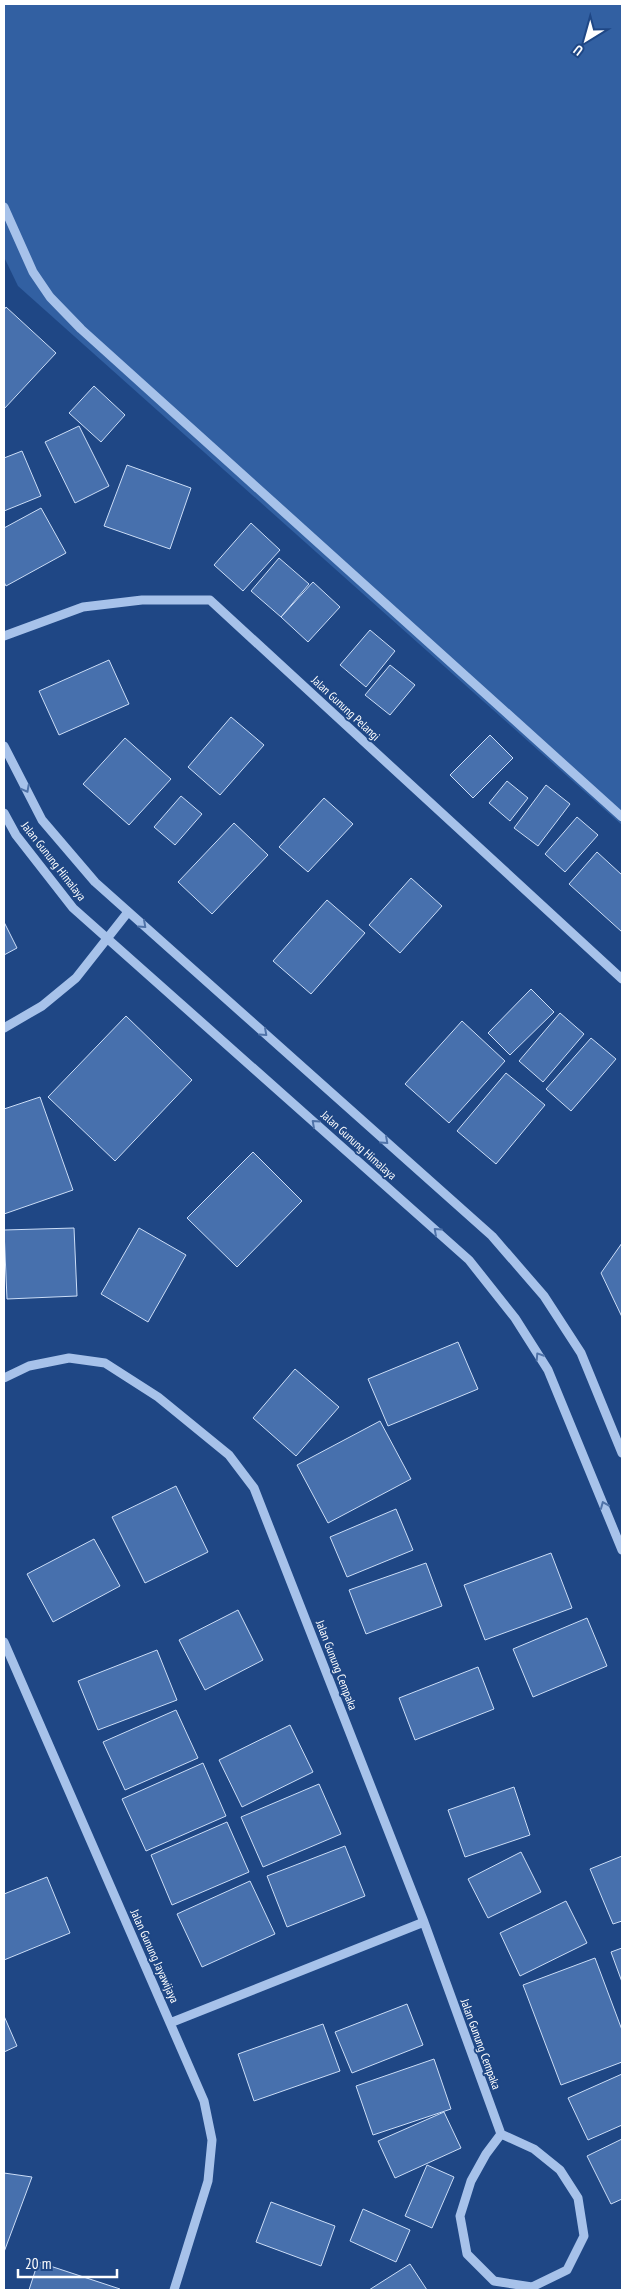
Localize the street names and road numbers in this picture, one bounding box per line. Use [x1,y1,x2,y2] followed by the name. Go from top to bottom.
[308,672,383,744] street label: Jalan Gunung Pelangi
[18,818,90,904] street label: Jalan Gunung Himalaya
[317,1107,400,1183] street label: Jalan Gunung Himalaya
[313,1617,361,1712] street label: Jalan Gunung Cempaka
[127,1906,182,2005] street label: Jalan Gunung Jayawijaya
[457,1996,504,2091] street label: Jalan Gunung Cempaka

